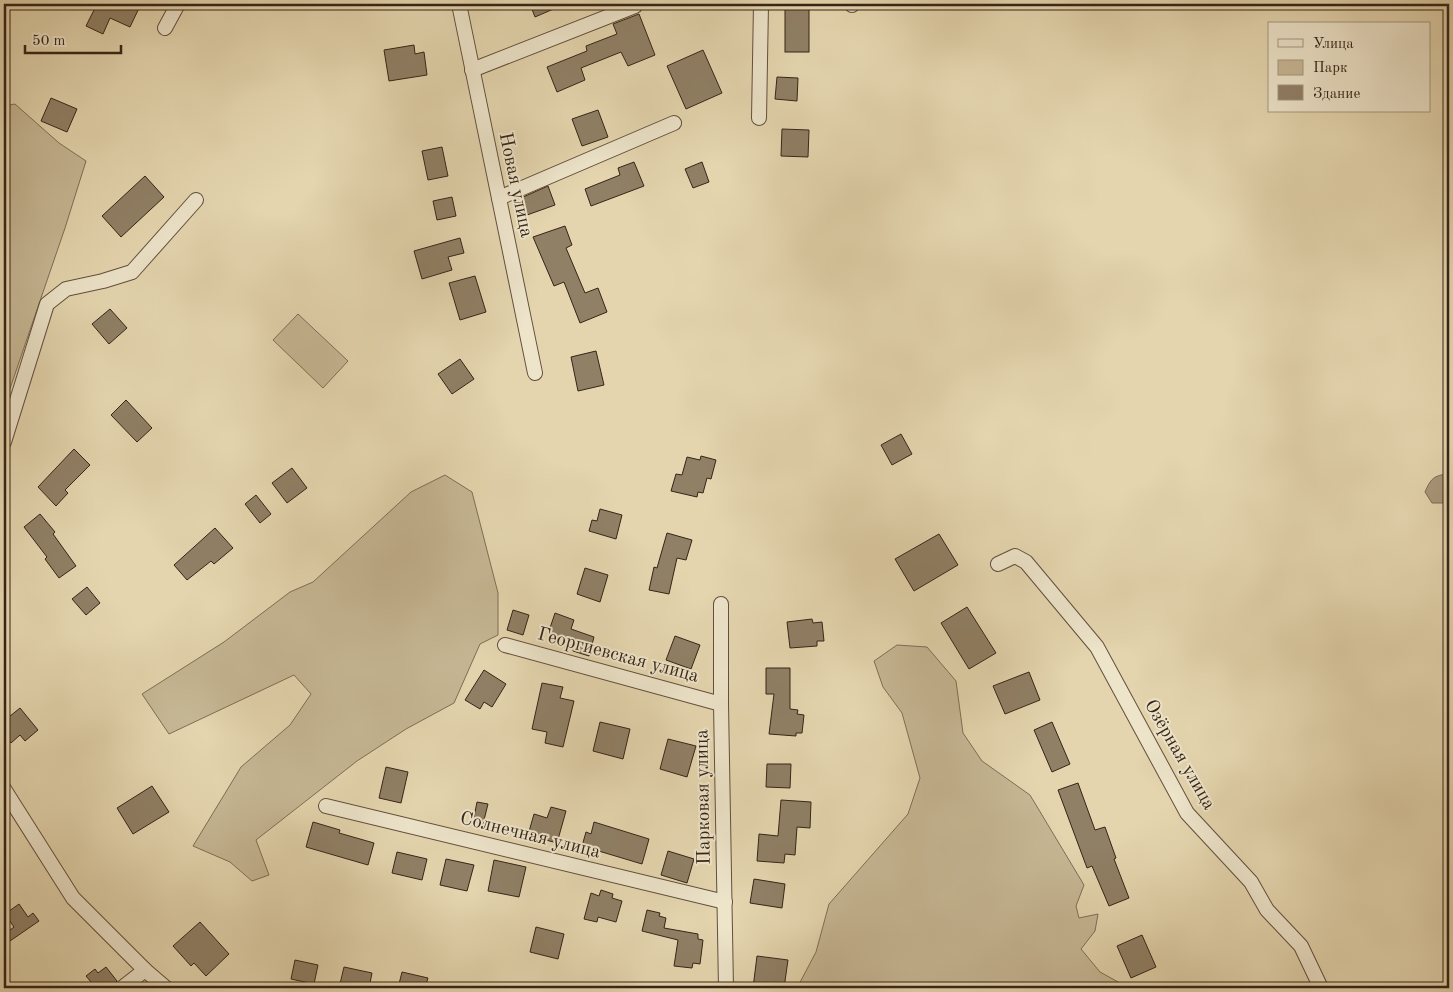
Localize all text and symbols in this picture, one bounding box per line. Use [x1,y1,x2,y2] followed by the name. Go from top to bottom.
[25,22,121,54] scale bar
[1268,22,1430,112] legend
[32,34,66,49] text: 50 m
[1313,37,1354,52] text: Улица
[1313,61,1348,76] text: Парк
[1313,87,1360,102] text: Здание
[495,131,536,240] street label: Новая улица
[535,625,701,687] street label: Георгиевская улица
[1140,697,1218,814] street label: Озёрная улица
[693,729,715,865] street label: Парковая улица
[458,809,603,863] street label: Солнечная улица

